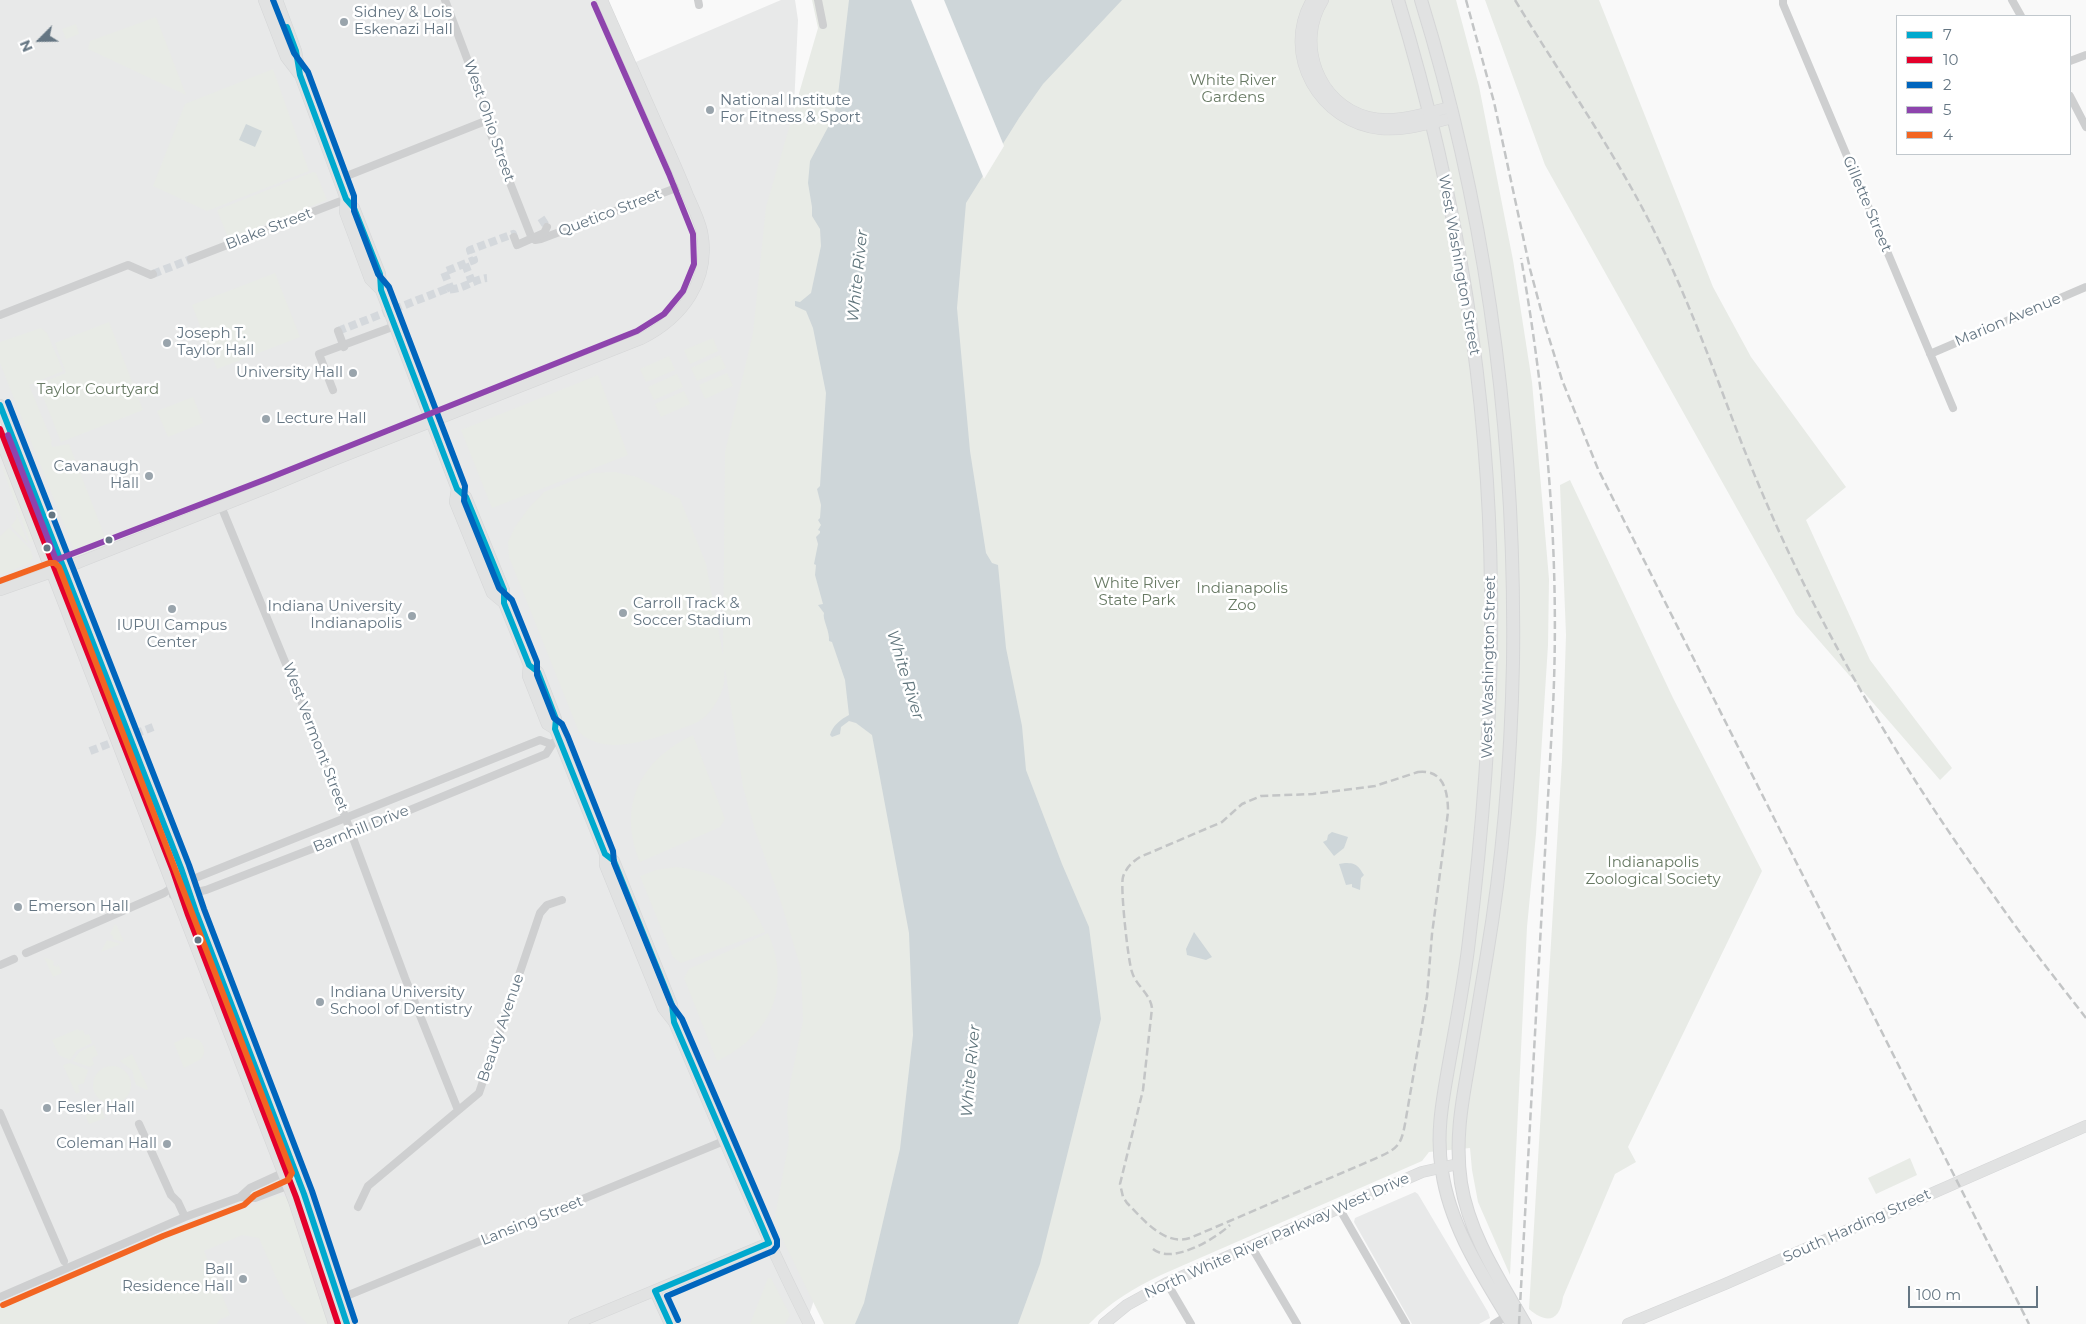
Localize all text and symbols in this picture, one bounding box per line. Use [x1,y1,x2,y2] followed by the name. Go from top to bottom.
[354,4,453,39] place label: Sidney & Lois Eskenazi Hall
[15,15,65,65] north arrow
[1896,15,2071,155] legend
[338,16,350,28] marker: Sidney & Lois Eskenazi Hall
[1943,25,1952,44] text: 7
[16,37,37,55] text: N
[1943,50,1958,69] text: 10
[460,58,518,184] street label: West Ohio Street
[1189,72,1277,107] park label: White River Gardens
[1943,75,1952,94] text: 2
[720,92,861,127] place label: National Institute For Fitness & Sport
[1943,100,1952,119] text: 5
[704,104,716,116] marker: National Institute For Fitness & Sport
[1943,125,1953,144] text: 4
[1839,153,1895,255] street label: Gillette Street
[1434,173,1484,357] street label: West Washington Street
[556,185,664,241] street label: Quetico Street
[223,204,315,254] street label: Blake Street
[844,229,872,323] water label: White River
[1952,290,2064,350] street label: Marion Avenue
[177,325,254,360] place label: Joseph T. Taylor Hall
[161,337,173,349] marker: Joseph T. Taylor Hall
[236,364,343,382] place label: University Hall
[347,367,359,379] marker: University Hall
[37,381,159,399] park label: Taylor Courtyard
[276,410,366,428] place label: Lecture Hall
[260,413,272,425] marker: Lecture Hall
[54,458,139,493] place label: Cavanaugh Hall
[143,470,155,482] marker: Cavanaugh Hall
[47,510,57,520] unlabelled marker
[104,535,114,545] unlabelled marker
[42,543,52,553] unlabelled marker
[1093,575,1181,610] park label: White River State Park
[1478,575,1500,759] street label: West Washington Street
[1196,580,1288,615] park label: Indianapolis Zoo
[633,595,751,630] place label: Carroll Track & Soccer Stadium
[267,598,402,633] place label: Indiana University Indianapolis
[166,603,178,615] marker: IUPUI Campus Center
[617,607,629,619] marker: Carroll Track & Soccer Stadium
[406,610,418,622] marker: Indiana University Indianapolis
[117,617,227,652] place label: IUPUI Campus Center
[882,628,928,722] water label: White River
[278,660,352,814] street label: West Vermont Street
[310,802,412,856] street label: Barnhill Drive
[1585,854,1721,889] park label: Indianapolis Zoological Society
[28,898,129,916] place label: Emerson Hall
[12,901,24,913] marker: Emerson Hall
[193,935,203,945] unlabelled marker
[474,972,528,1084] street label: Beauty Avenue
[330,984,472,1019] place label: Indiana University School of Dentistry
[314,996,326,1008] marker: Indiana University School of Dentistry
[957,1024,985,1118] water label: White River
[57,1099,135,1117] place label: Fesler Hall
[41,1102,53,1114] marker: Fesler Hall
[56,1135,157,1153] place label: Coleman Hall
[161,1138,173,1150] marker: Coleman Hall
[1142,1169,1412,1303] street label: North White River Parkway West Drive
[1780,1185,1934,1267] street label: South Harding Street
[478,1192,586,1250] street label: Lansing Street
[122,1261,233,1296] place label: Ball Residence Hall
[237,1273,249,1285] marker: Ball Residence Hall
[1911,1276,2041,1308] scale bar
[1916,1285,1961,1304] text: 100 m

